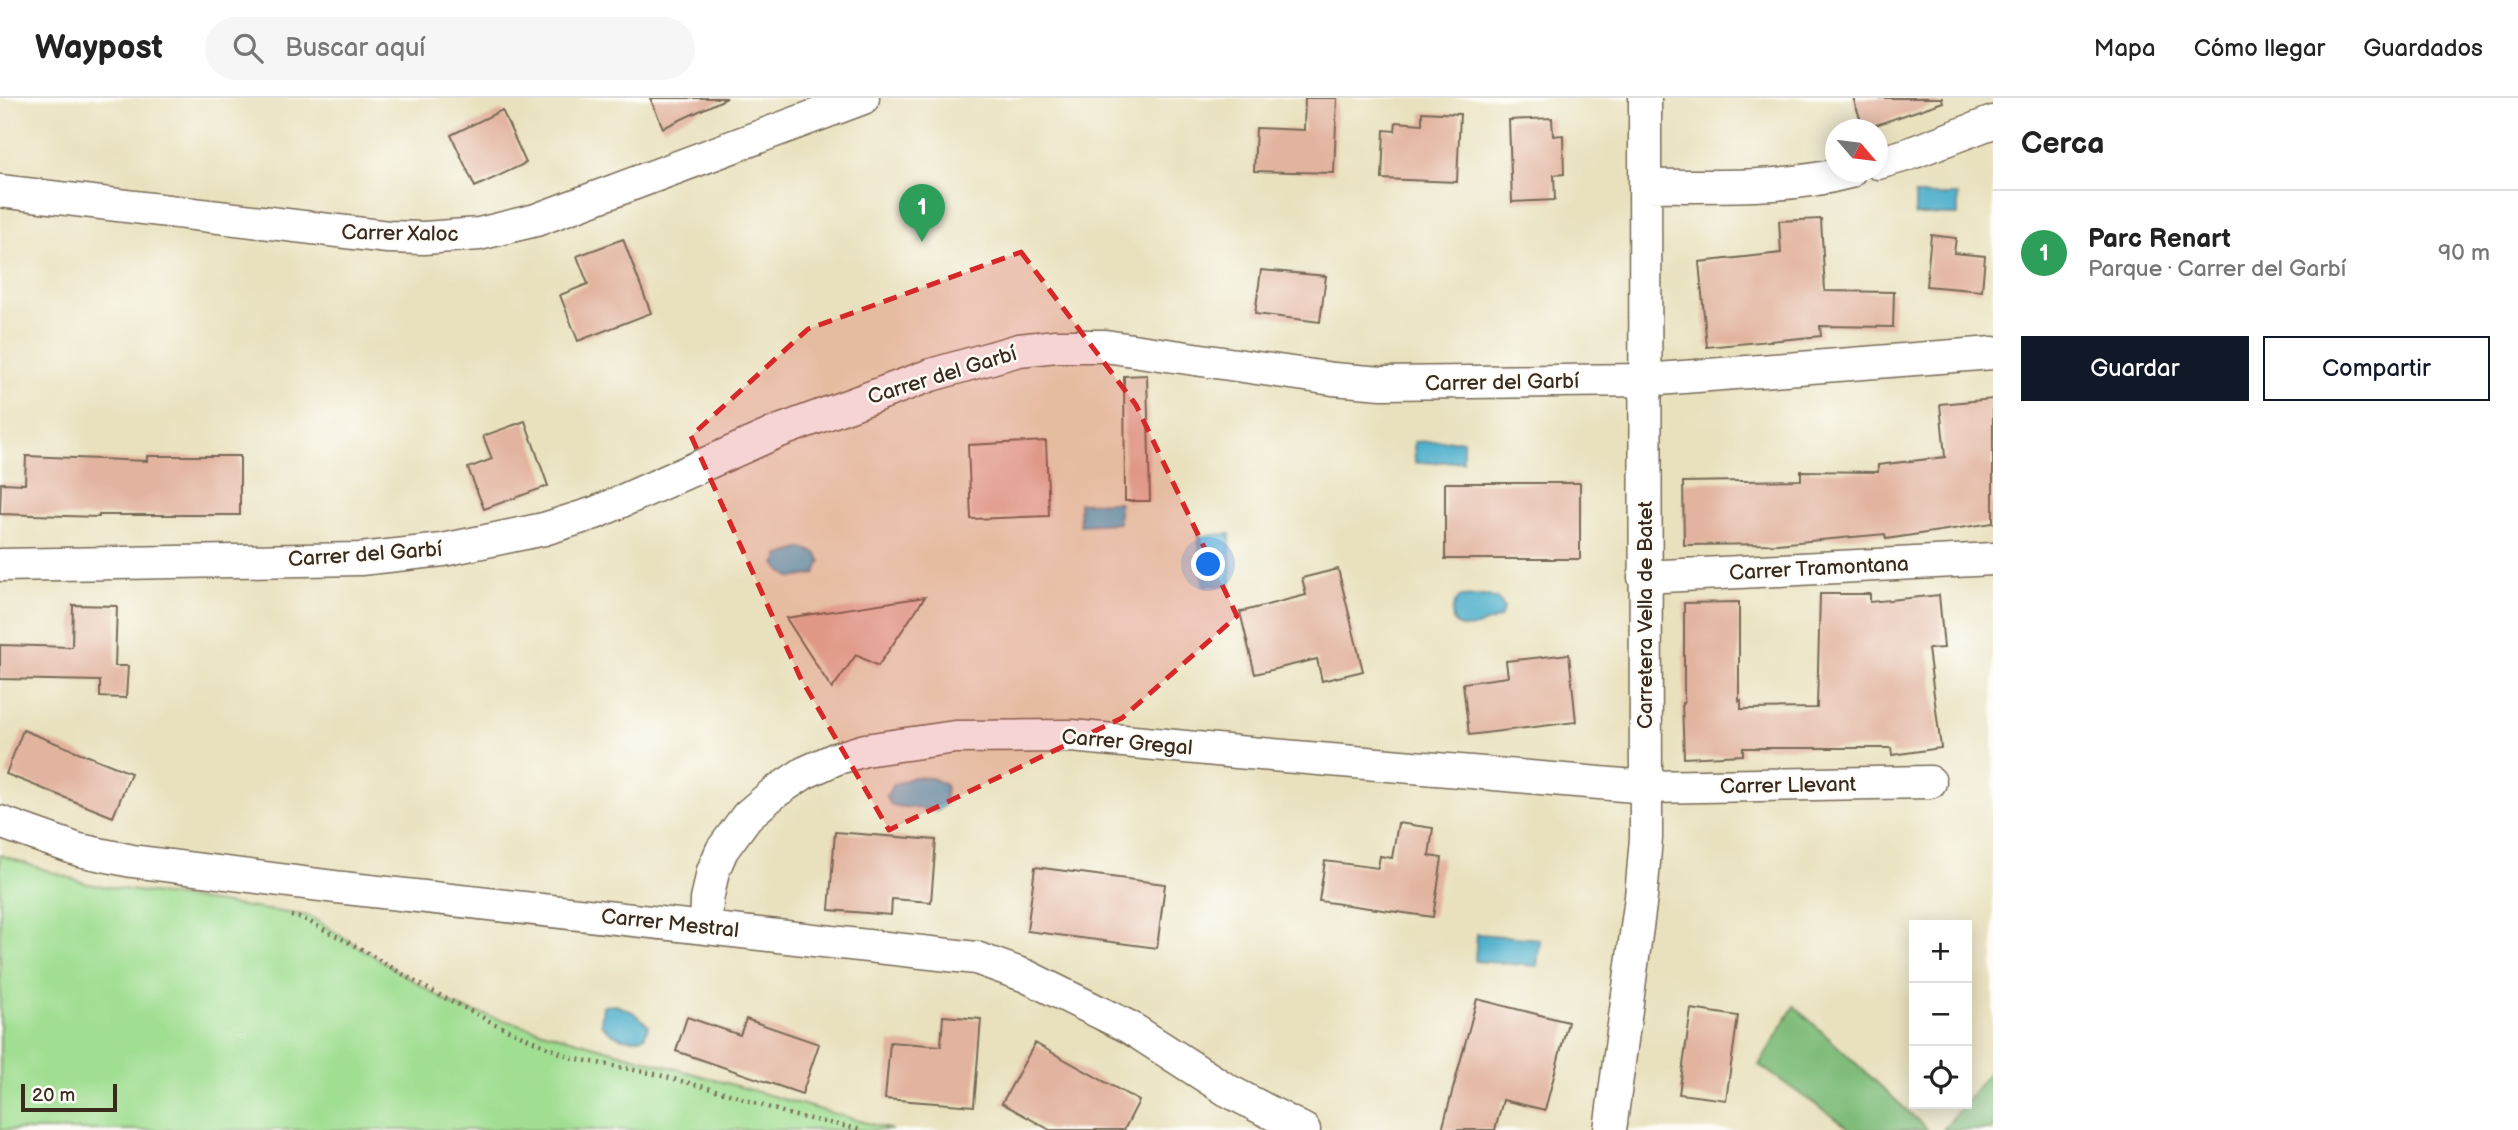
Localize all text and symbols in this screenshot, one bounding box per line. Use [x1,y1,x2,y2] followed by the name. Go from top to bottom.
[205,17,695,80] search box
[35,28,163,68] text: Waypost
[229,29,267,67] icon: search
[285,33,426,64] text: Buscar aquí
[2094,34,2156,63] text: Mapa
[2194,34,2325,63] text: Cómo llegar
[2363,34,2483,63] text: Guardados
[1825,119,1888,182] north arrow
[2021,126,2104,162] text: Cerca
[899,184,945,242] pin: 1
[341,220,459,247] street label: Carrer Xaloc
[2088,224,2231,255] text: Parc Renart
[2039,239,2049,267] text: 1
[2438,239,2490,267] text: 90 m
[2088,255,2346,283] text: Parque · Carrer del Garbí
[2021,336,2249,401] button: Guardar
[2263,336,2490,401] button: Compartir
[865,341,1020,410] street label: Carrer del Garbí
[1425,369,1580,396] street label: Carrer del Garbí
[1633,500,1658,729] street label: Carretera Vella de Batet
[287,537,444,572] street label: Carrer del Garbí
[1191,547,1225,581] your location
[1729,551,1909,586] street label: Carrer Tramontana
[1060,724,1193,761] street label: Carrer Gregal
[1720,772,1857,799] street label: Carrer Llevant
[600,904,740,943] street label: Carrer Mestral
[1909,920,1972,1109] map controls
[1909,920,1972,983] button: +
[1909,983,1972,1046] button: −
[1909,1046,1972,1109] button: locate
[21,1081,117,1113] scale bar
[32,1084,75,1107] text: 20 m

